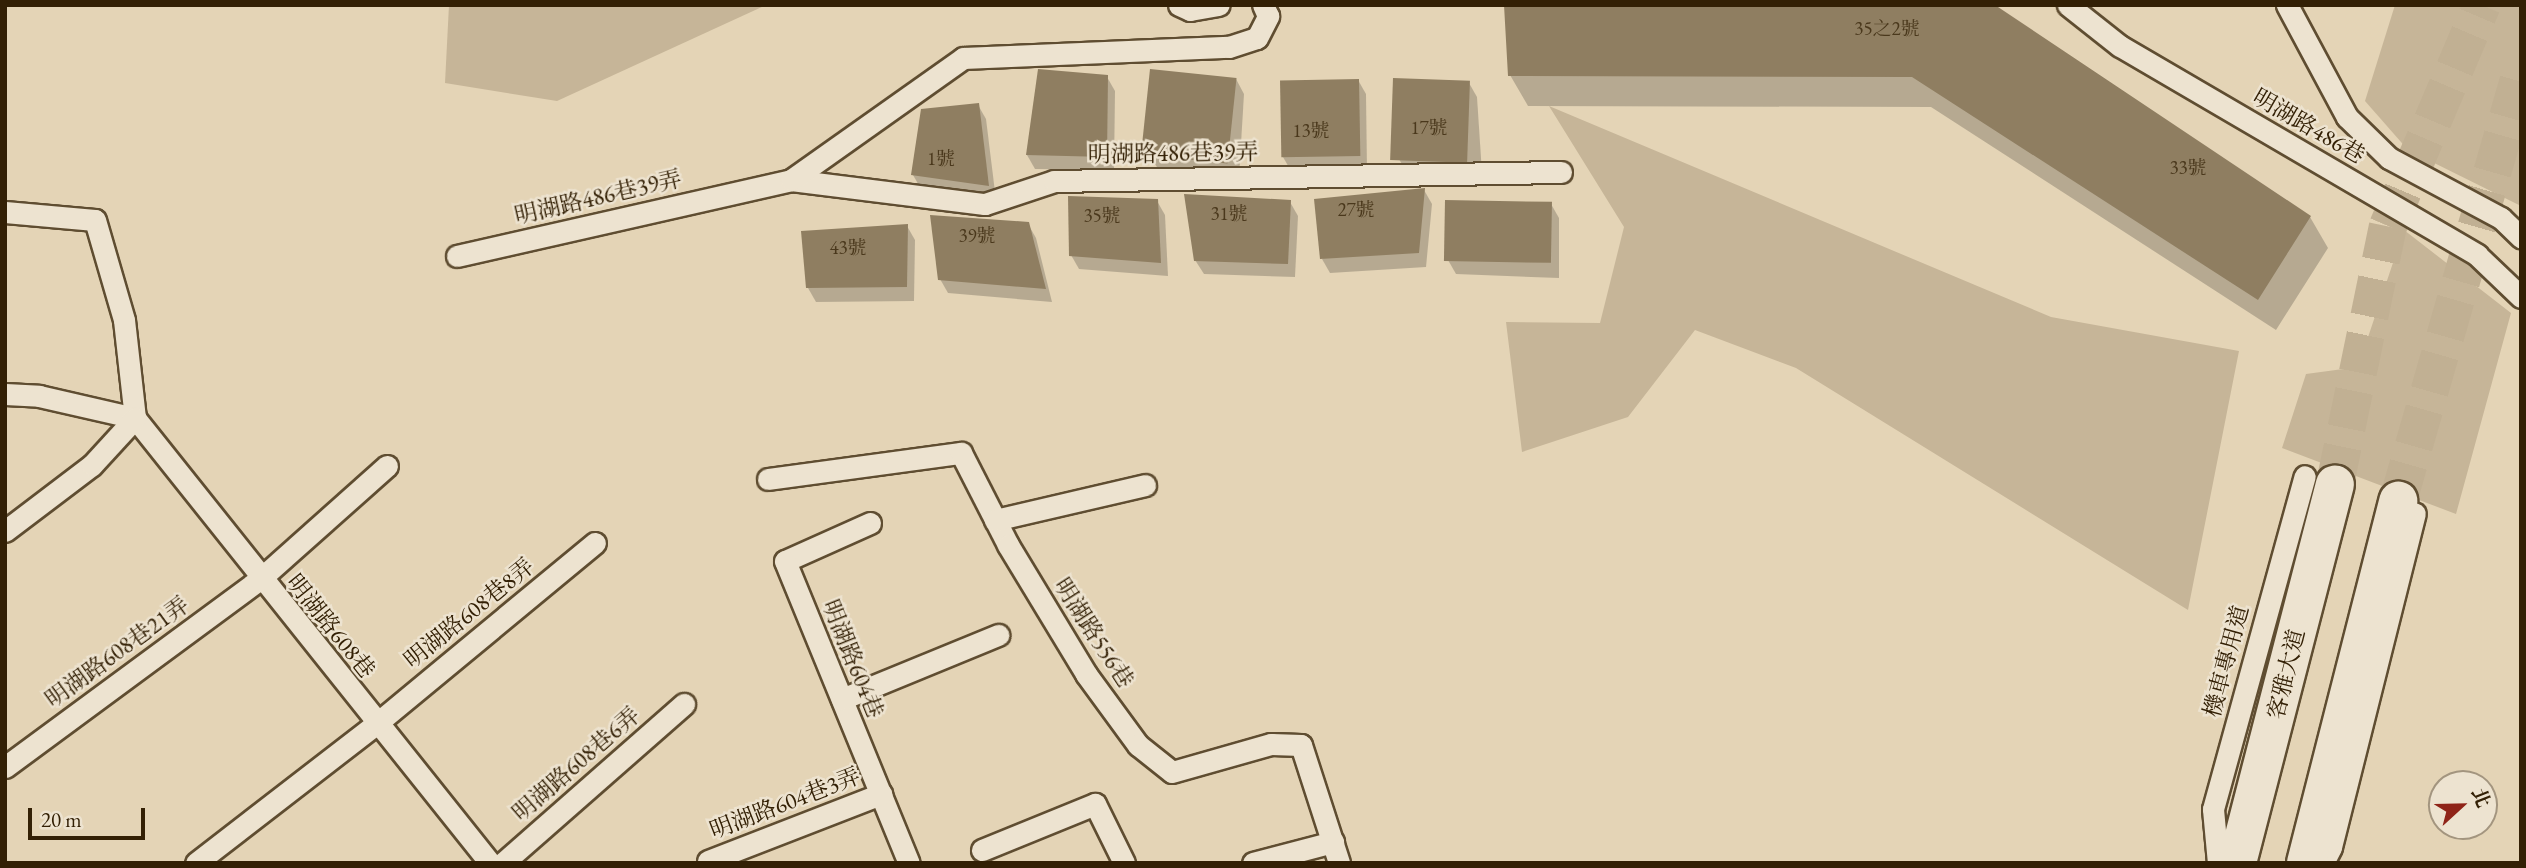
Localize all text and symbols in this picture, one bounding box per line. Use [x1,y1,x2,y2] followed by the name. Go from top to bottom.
[1854,18,1920,40] house number: 35之2號
[2248,83,2370,169] street label: 明湖路486巷
[1410,117,1448,139] house number: 17號
[1292,120,1330,142] house number: 13號
[1088,138,1258,168] street label: 明湖路486巷39弄
[927,148,955,170] house number: 1號
[2169,157,2207,179] house number: 33號
[512,164,684,230] street label: 明湖路486巷39弄
[1337,199,1375,221] house number: 27號
[1210,203,1248,225] house number: 31號
[1083,205,1121,227] house number: 35號
[958,225,996,247] house number: 39號
[829,237,867,259] house number: 43號
[398,552,540,674] street label: 明湖路608巷8弄
[281,569,381,683] street label: 明湖路608巷
[1048,573,1140,693] street label: 明湖路556巷
[40,591,194,713] street label: 明湖路608巷21弄
[817,596,889,722] street label: 明湖路604巷
[2198,602,2254,720] street label: 機車專用道
[2261,626,2311,722] street label: 客雅大道
[507,701,645,827] street label: 明湖路608巷6弄
[706,762,864,844] street label: 明湖路604巷3弄
[2428,770,2498,840] north arrow
[2466,784,2496,811] text: 北
[32,794,149,838] scale bar
[41,806,82,833] text: 20 m

